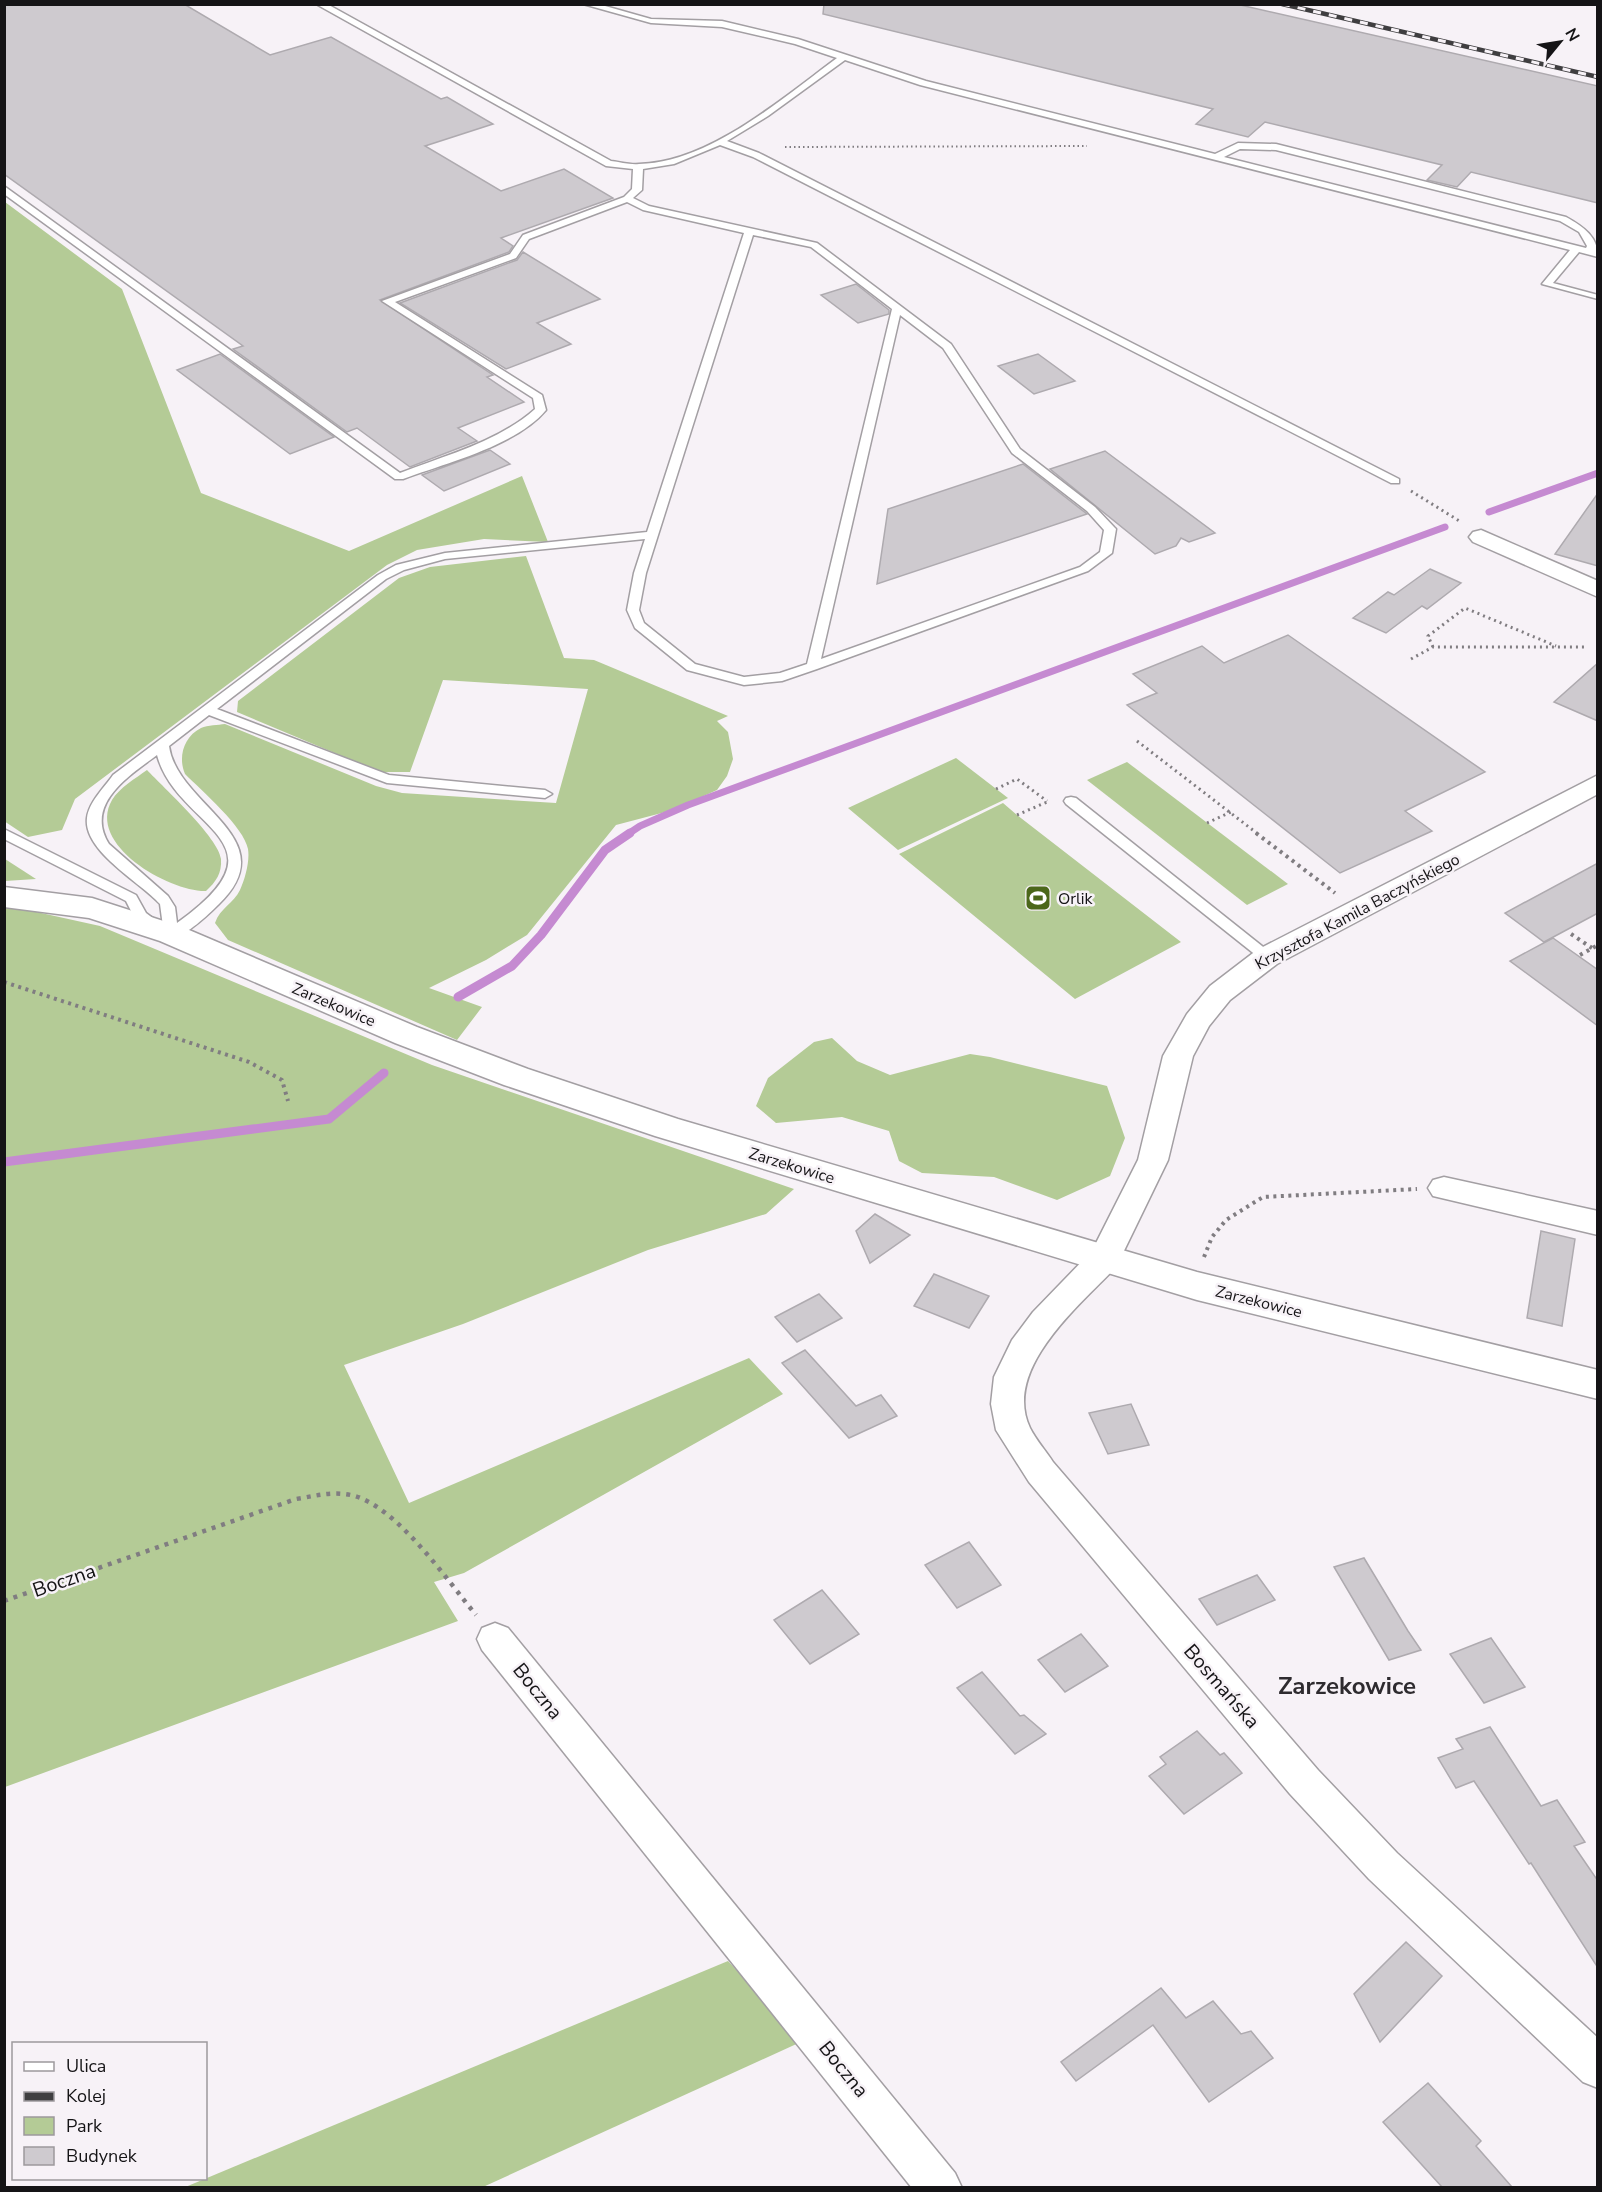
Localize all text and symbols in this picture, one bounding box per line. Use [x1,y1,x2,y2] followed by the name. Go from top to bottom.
[1530,12,1590,72] north arrow
[1560,24,1585,46] text: N
[1251,848,1464,975] street label: Krzysztofa Kamila Baczyńskiego
[1023,883,1053,913] sports icon: Orlik
[1058,888,1093,910] place label: Orlik
[288,977,379,1032] street label: Zarzekowice
[746,1142,837,1189] street label: Zarzekowice
[1213,1281,1304,1323] street label: Zarzekowice
[29,1557,99,1604] street label: Boczna
[1177,1638,1266,1734] street label: Bosmańska
[507,1658,569,1725] street label: Boczna
[1278,1670,1416,1702] district label: Zarzekowice
[813,2036,875,2103] street label: Boczna
[12,2042,207,2180] legend
[66,2054,106,2078] text: Ulica
[66,2084,106,2108] text: Kolej
[66,2114,103,2138] text: Park
[66,2144,138,2168] text: Budynek

